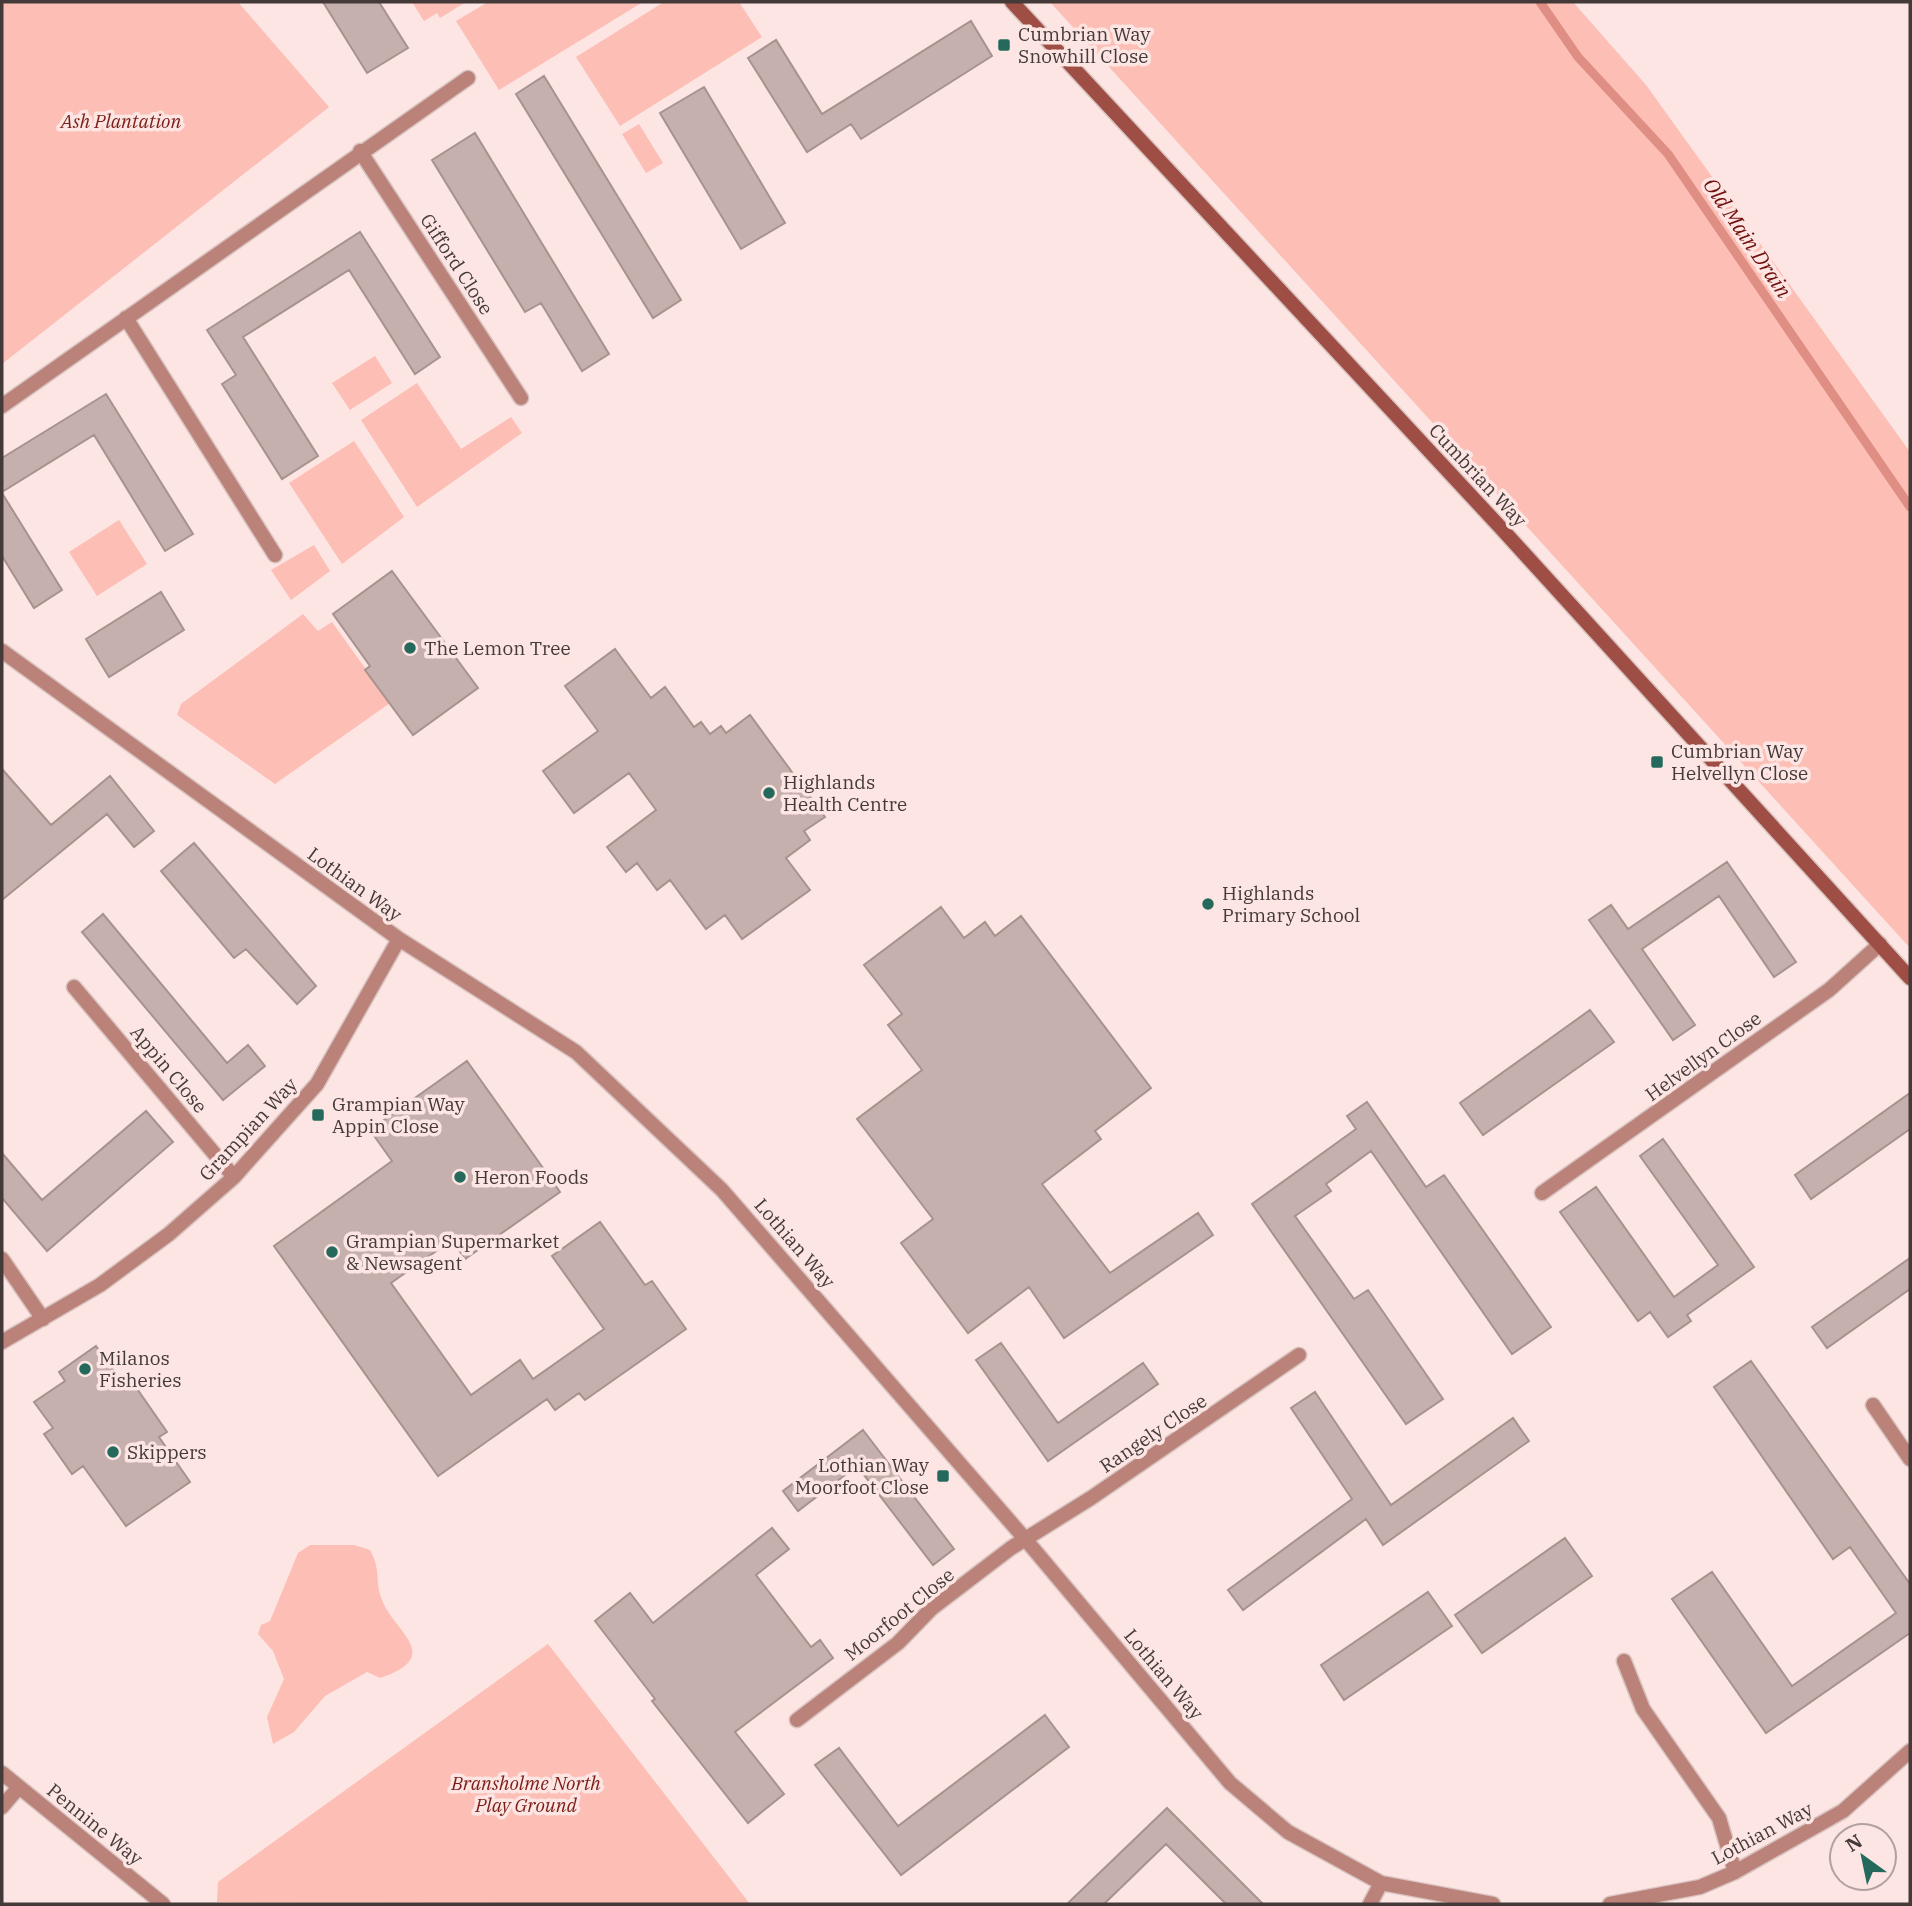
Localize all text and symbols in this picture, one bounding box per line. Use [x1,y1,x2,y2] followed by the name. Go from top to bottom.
[1018,22,1151,68] place label: Cumbrian Way Snowhill Close
[996,37,1012,53] marker: Cumbrian Way Snowhill Close
[59,109,182,133] park label: Ash Plantation
[1697,172,1798,303] water label: Old Main Drain
[415,209,499,319] street label: Gifford Close
[1424,418,1533,532] street label: Cumbrian Way
[424,636,571,660] place label: The Lemon Tree
[402,640,418,656] marker: The Lemon Tree
[1671,739,1808,785] place label: Cumbrian Way Helvellyn Close
[1649,754,1665,770] marker: Cumbrian Way Helvellyn Close
[783,770,907,816] place label: Highlands Health Centre
[761,785,777,801] marker: Highlands Health Centre
[303,842,408,927] street label: Lothian Way
[1222,881,1361,927] place label: Highlands Primary School
[1200,896,1216,912] marker: Highlands Primary School
[1640,1006,1766,1106] street label: Helvellyn Close
[125,1020,213,1118] street label: Appin Close
[194,1072,303,1186] street label: Grampian Way
[332,1092,466,1138] place label: Grampian Way Appin Close
[310,1107,326,1123] marker: Grampian Way Appin Close
[474,1165,589,1189] place label: Heron Foods
[452,1169,468,1185] marker: Heron Foods
[750,1193,841,1293] street label: Lothian Way
[346,1229,559,1275] place label: Grampian Supermarket & Newsagent
[324,1244,340,1260] marker: Grampian Supermarket & Newsagent
[99,1346,182,1392] place label: Milanos Fisheries
[77,1361,93,1377] marker: Milanos Fisheries
[1095,1388,1211,1478] street label: Rangely Close
[127,1440,207,1464] place label: Skippers
[105,1444,121,1460] marker: Skippers
[795,1453,930,1499] place label: Lothian Way Moorfoot Close
[935,1468,951,1484] marker: Lothian Way Moorfoot Close
[839,1562,959,1666] street label: Moorfoot Close
[1119,1624,1209,1725] street label: Lothian Way
[450,1771,601,1817] park label: Bransholme North Play Ground
[42,1778,148,1870] street label: Pennine Way
[1707,1796,1817,1870] street label: Lothian Way
[1828,1822,1898,1892] north arrow
[1841,1829,1867,1857] text: N

